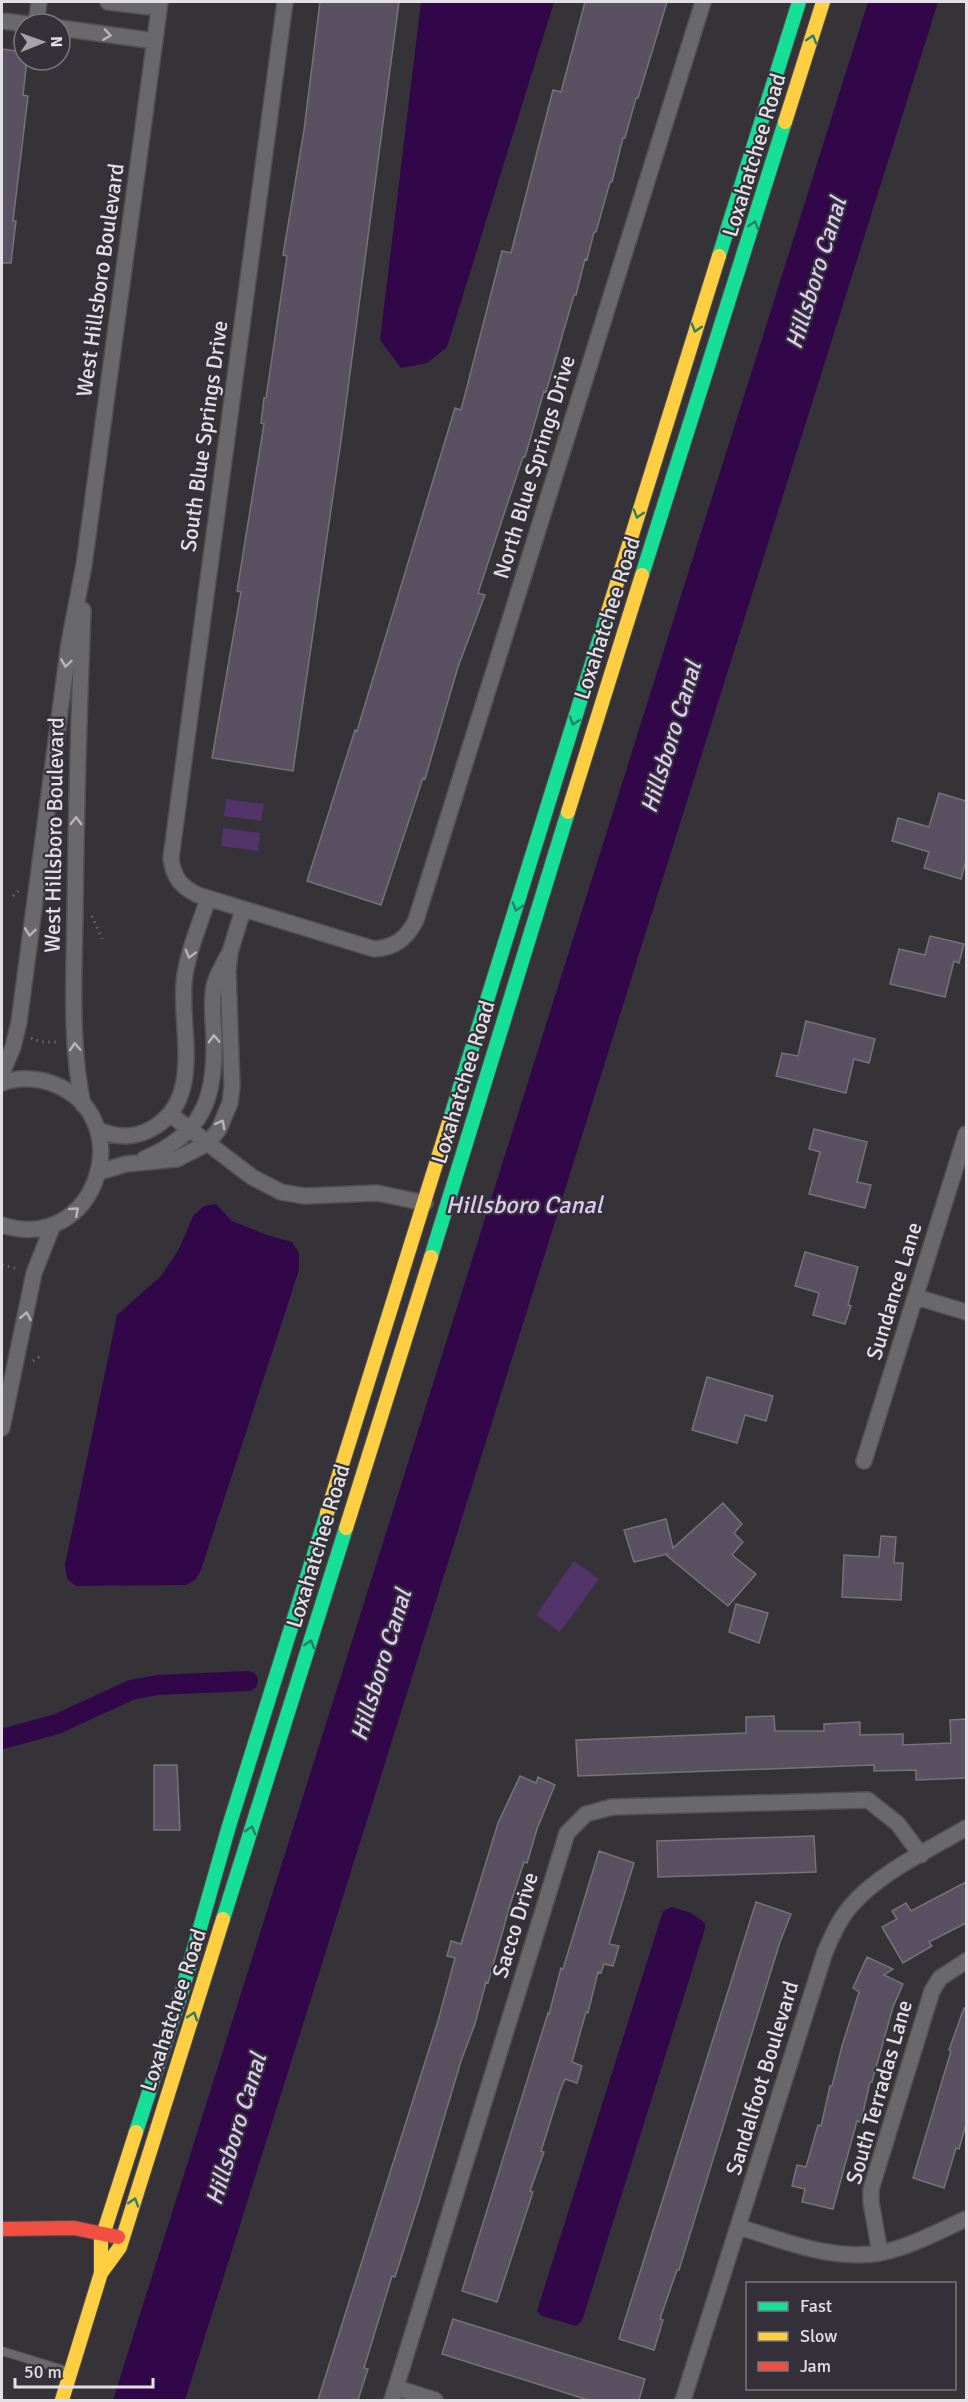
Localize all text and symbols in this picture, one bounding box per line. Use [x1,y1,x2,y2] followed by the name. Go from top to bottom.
[12,12,72,72] north arrow
[103,28,112,40] one-way arrow
[805,34,817,45] one-way arrow
[46,36,66,47] text: N
[716,70,792,240] street label: Loxahatchee Road
[70,161,130,399] street label: West Hillsboro Boulevard
[779,192,854,353] water label: Hillsboro Canal
[747,220,759,231] one-way arrow
[174,319,234,553] street label: South Blue Springs Drive
[691,322,704,333] one-way arrow
[487,352,581,582] street label: North Blue Springs Drive
[633,509,645,519] one-way arrow
[568,533,646,703] street label: Loxahatchee Road
[634,656,709,817] water label: Hillsboro Canal
[61,659,73,668] one-way arrow
[569,715,581,726] one-way arrow
[38,717,70,953] street label: West Hillsboro Boulevard
[70,817,82,826] one-way arrow
[512,901,524,912] one-way arrow
[24,927,37,936] one-way arrow
[185,948,197,959] one-way arrow
[425,997,501,1167] street label: Loxahatchee Road
[208,1035,220,1044] one-way arrow
[69,1043,82,1052] one-way arrow
[214,1120,225,1130] one-way arrow
[445,1190,605,1220] water label: Hillsboro Canal
[69,1207,79,1218] one-way arrow
[860,1219,928,1363] street label: Sundance Lane
[18,1311,31,1321] one-way arrow
[280,1461,356,1631] street label: Loxahatchee Road
[344,1584,419,1745] water label: Hillsboro Canal
[302,1639,315,1650] one-way arrow
[244,1825,256,1836] one-way arrow
[486,1869,544,1981] street label: Sacco Drive
[134,1925,212,2095] street label: Loxahatchee Road
[720,1978,804,2178] street label: Sandalfoot Boulevard
[840,1997,918,2187] street label: South Terradas Lane
[186,2011,199,2022] one-way arrow
[199,2048,274,2209] water label: Hillsboro Canal
[127,2197,139,2208] one-way arrow
[746,2282,956,2390] legend
[800,2295,832,2317] text: Fast
[800,2325,837,2347] text: Slow
[15,2351,153,2389] scale bar
[800,2355,831,2377] text: Jam
[24,2361,62,2383] text: 50 m

